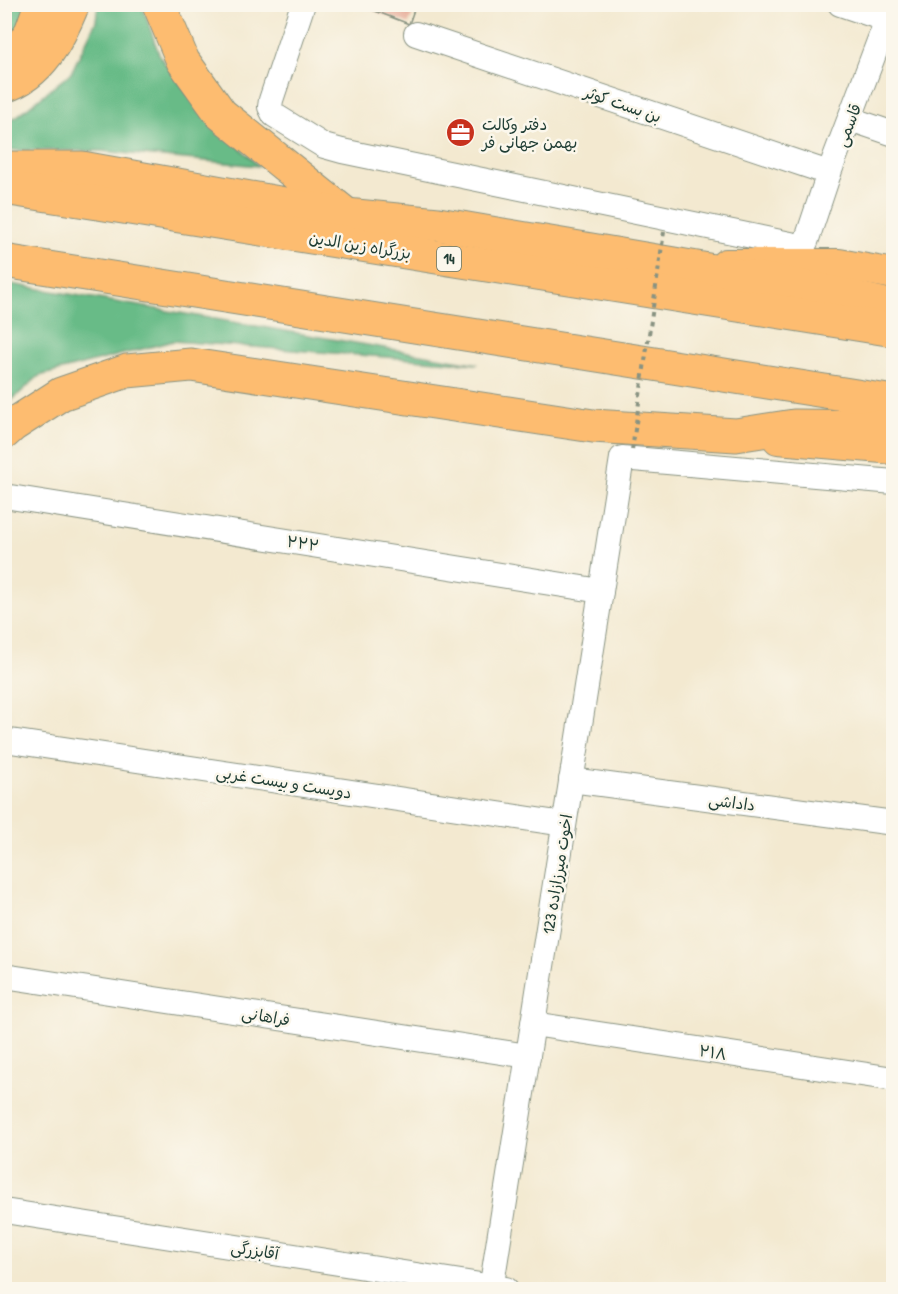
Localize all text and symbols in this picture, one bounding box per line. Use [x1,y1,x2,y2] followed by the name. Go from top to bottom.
[580,80,664,127] street label: بن بست کوثر
[830,100,866,150] street label: قاسمی
[480,113,577,153] place label: دفتر وکالت بهمن جهانی فر
[445,117,477,149] office icon: دفتر وکالت بهمن جهانی فر
[307,226,413,264] street label: بزرگراه زین الدین
[437,247,461,271] road number: 14
[285,530,321,556] street label: ۲۲۲
[215,760,353,804] street label: دویست و بیست غربی
[707,788,757,816] street label: داداشی
[537,812,577,936] street label: اخوت میرزازاده 123
[240,1001,292,1031] street label: فراهانی
[698,1039,728,1065] street label: ۲۱۸
[229,1235,282,1265] street label: آقابزرگی

